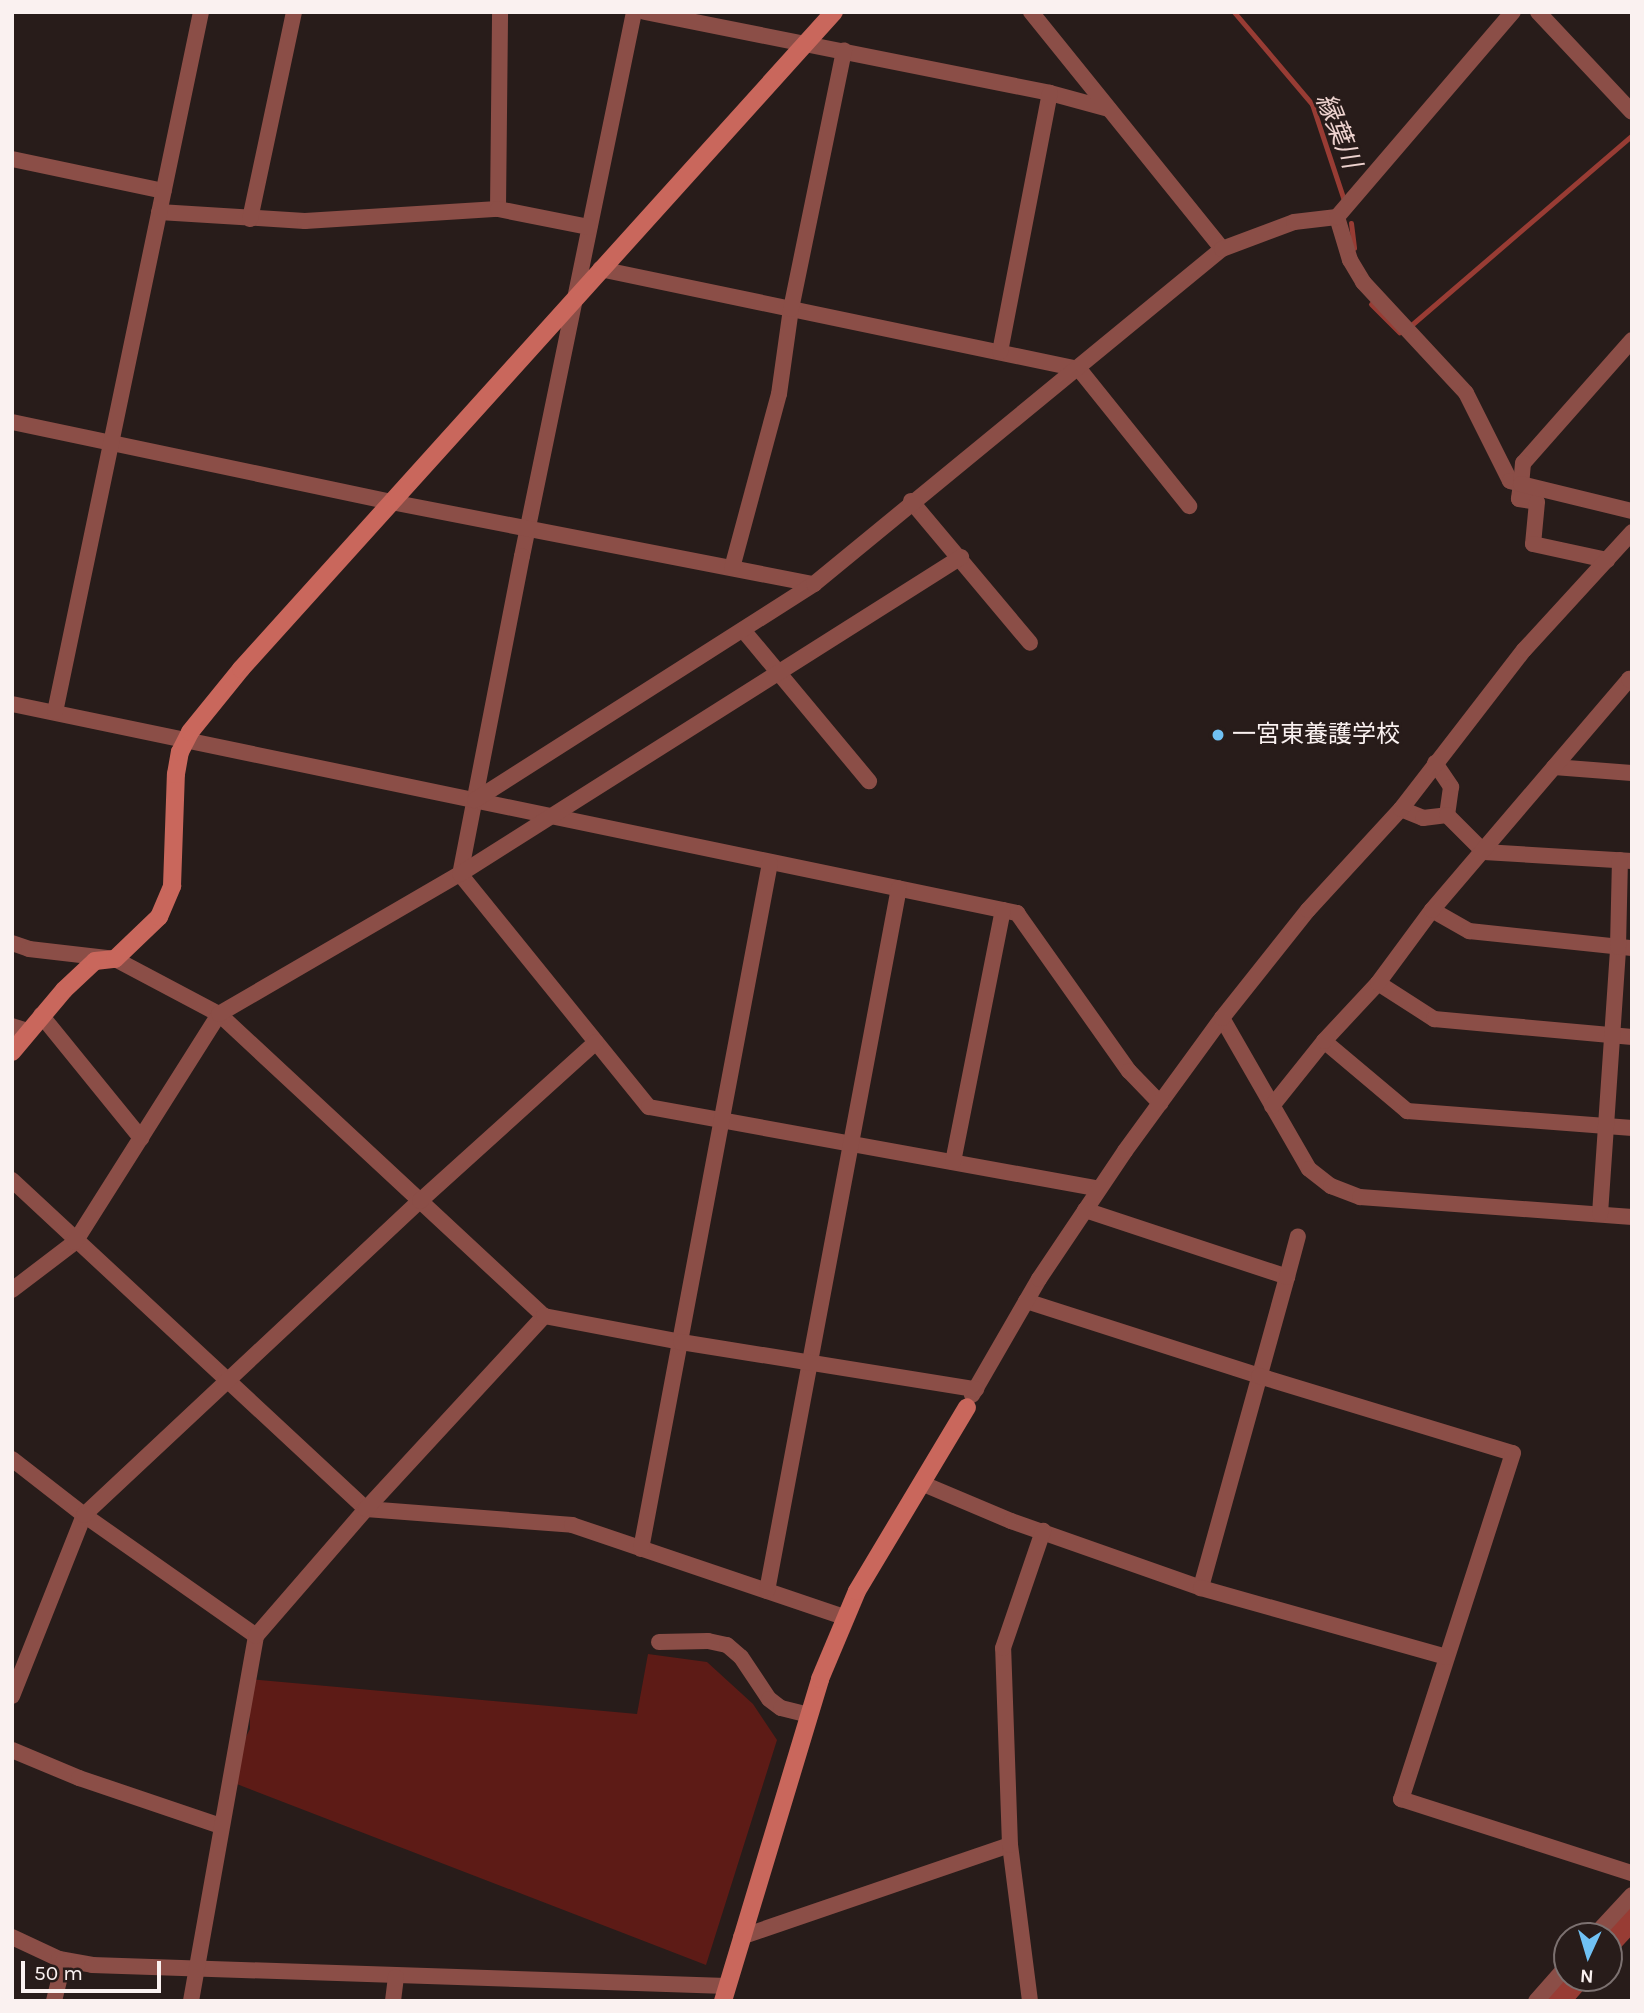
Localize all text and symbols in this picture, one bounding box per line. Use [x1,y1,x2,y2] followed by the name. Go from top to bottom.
[1309,89,1367,173] water label: 縁葉川
[1232,721,1400,749] place label: 一宮東養護学校
[1210,727,1226,743] marker: 一宮東養護学校
[1553,1922,1623,1992] north arrow
[24,1946,164,1990] scale bar
[34,1961,83,1985] text: 50 m
[1579,1965,1594,1987] text: N

